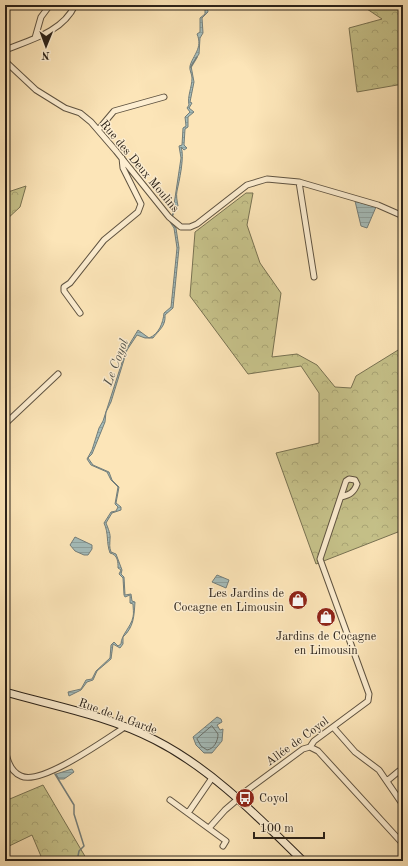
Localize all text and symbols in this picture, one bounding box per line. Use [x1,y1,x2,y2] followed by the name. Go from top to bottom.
[26,26,66,66] north arrow
[41,49,50,60] text: N
[97,118,181,215] street label: Rue des Deux Moulins
[101,337,131,389] water label: Le Coyol
[174,588,285,614] place label: Les Jardins de Cocagne en Limousin
[287,589,309,611] shop icon: Les Jardins de Cocagne en Limousin
[315,606,337,628] shop icon: Jardins de Cocagne en Limousin
[276,631,377,657] place label: Jardins de Cocagne en Limousin
[77,697,159,737] street label: Rue de la Garde
[264,715,331,768] street label: Allée de Coyol
[234,787,256,809] bus stop icon: Coyol
[259,793,288,805] place label: Coyol
[254,814,324,840] scale bar
[260,823,294,835] text: 100 m

